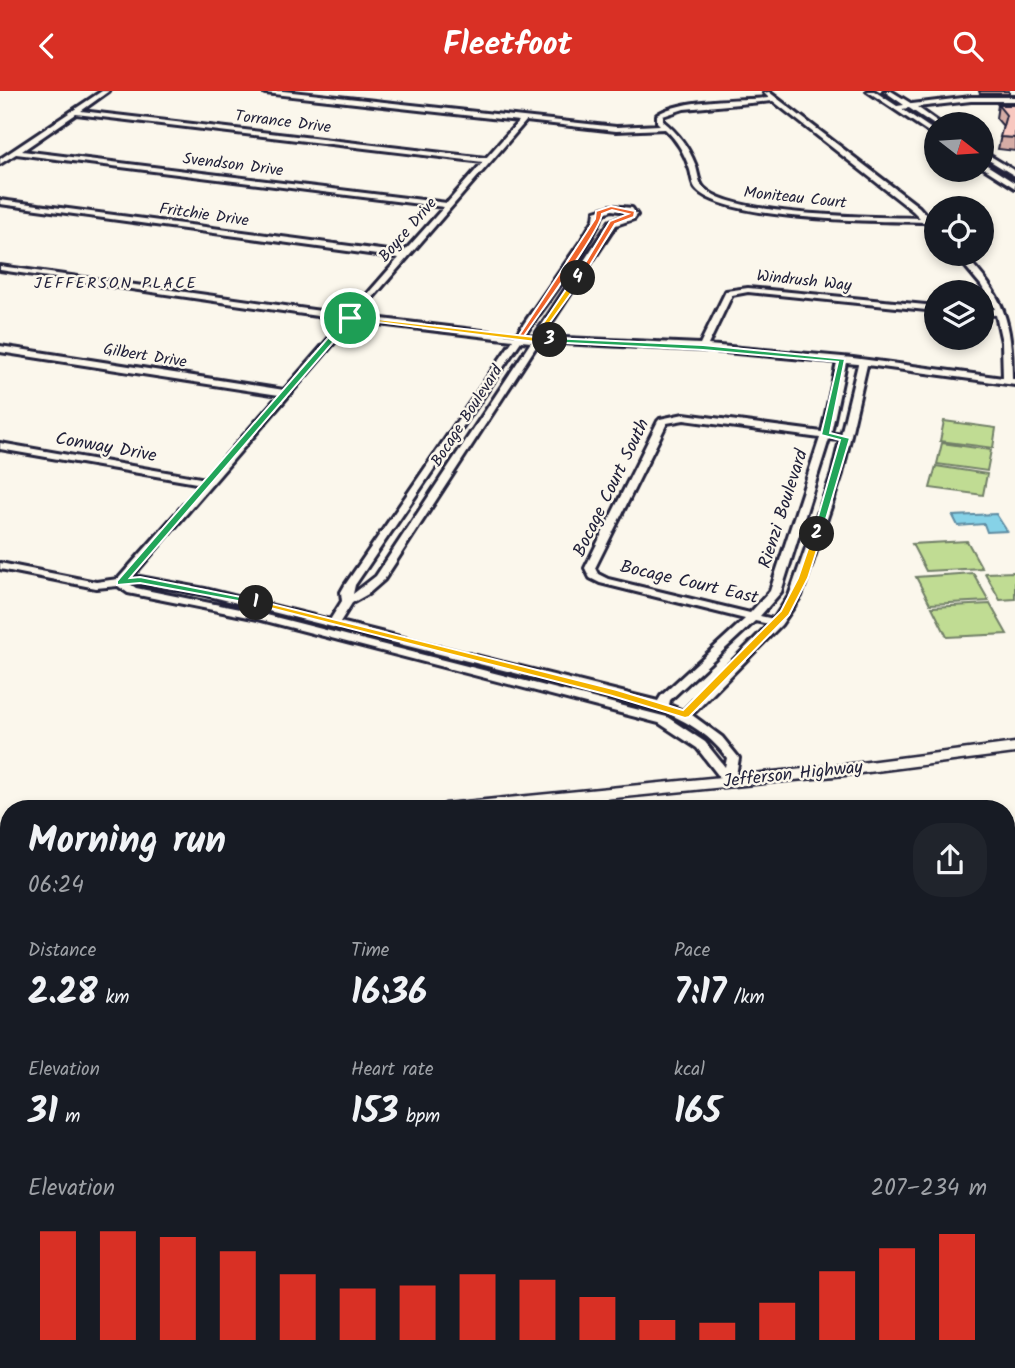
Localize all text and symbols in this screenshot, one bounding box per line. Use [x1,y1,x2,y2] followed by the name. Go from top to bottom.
[443,20,572,71] text: Fleetfoot
[28,27,66,65] icon: back
[949,27,987,65] icon: search
[234,104,332,140] street label: Torrance Drive
[924,112,994,182] north arrow
[924,112,994,350] map controls
[181,146,285,184] street label: Svendson Drive
[742,180,848,216] street label: Moniteau Court
[373,192,443,268] street label: Boyce Drive
[158,196,250,234] street label: Fritchie Drive
[924,196,994,266] button: locate
[560,261,596,295] pin: 4
[572,262,583,292] text: 4
[755,264,853,298] street label: Windrush Way
[34,271,198,296] district label: JEFFERSON PLACE
[924,280,994,350] button: layers
[320,288,380,348] pin
[331,299,369,337] icon: arrive
[532,323,568,357] pin: 3
[544,324,555,354] text: 3
[101,337,189,375] street label: Gilbert Drive
[425,359,510,472] street label: Bocage Boulevard
[566,414,658,562] street label: Bocage Court South
[53,425,159,471] street label: Conway Drive
[751,445,817,572] street label: Rienzi Boulevard
[800,517,834,551] pin: 2
[811,518,822,548] text: 2
[617,553,762,613] street label: Bocage Court East
[238,585,274,621] pin: 1
[253,587,258,617] text: 1
[722,753,865,797] street label: Jefferson Highway
[28,812,226,872] text: Morning run
[913,823,987,897] button: share
[28,868,84,904] text: 06:24
[28,936,96,966] text: Distance
[351,936,389,966] text: Time
[674,936,710,966] text: Pace
[28,966,98,1022] text: 2.28
[351,966,427,1022] text: 16:36
[674,966,726,1022] text: 7:17
[98,983,129,1013] text: km
[726,983,765,1013] text: /km
[28,1055,100,1085] text: Elevation
[351,1055,434,1085] text: Heart rate
[674,1055,705,1085] text: kcal
[28,1085,58,1141] text: 31
[351,1085,398,1141] text: 153
[674,1085,721,1141] text: 165
[58,1102,80,1132] text: m
[398,1102,440,1132] text: bpm
[28,1171,115,1207] text: Elevation
[871,1171,987,1207] text: 207–234 m

